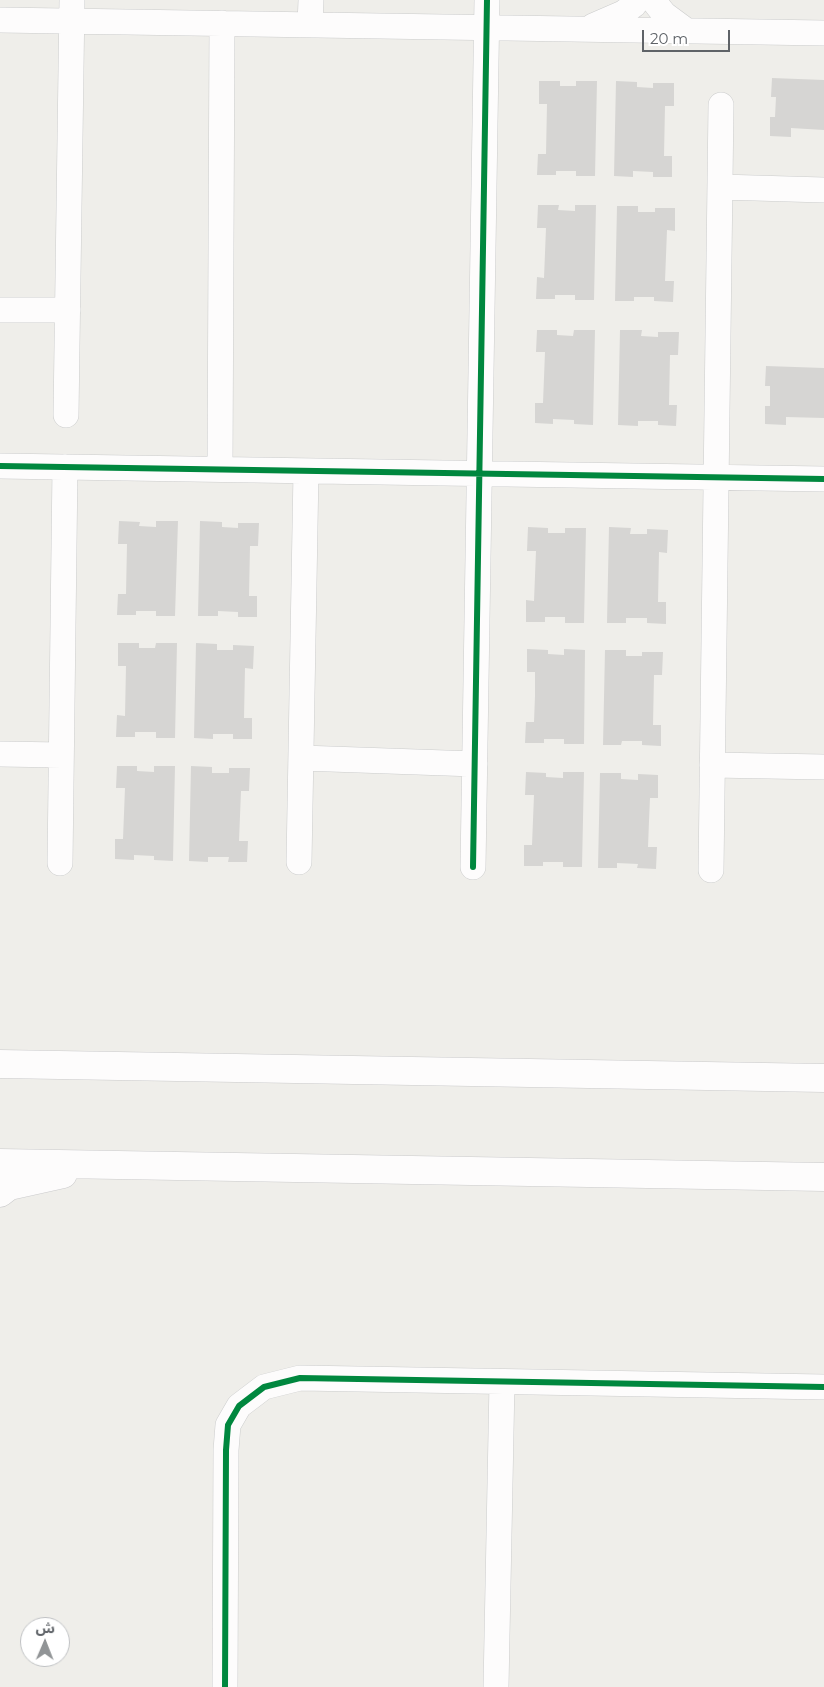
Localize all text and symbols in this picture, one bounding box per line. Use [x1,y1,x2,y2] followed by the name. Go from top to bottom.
[644,20,732,52] scale bar
[650,29,688,48] text: 20 m
[20,1617,70,1667] north arrow
[35,1619,55,1637] text: ش

